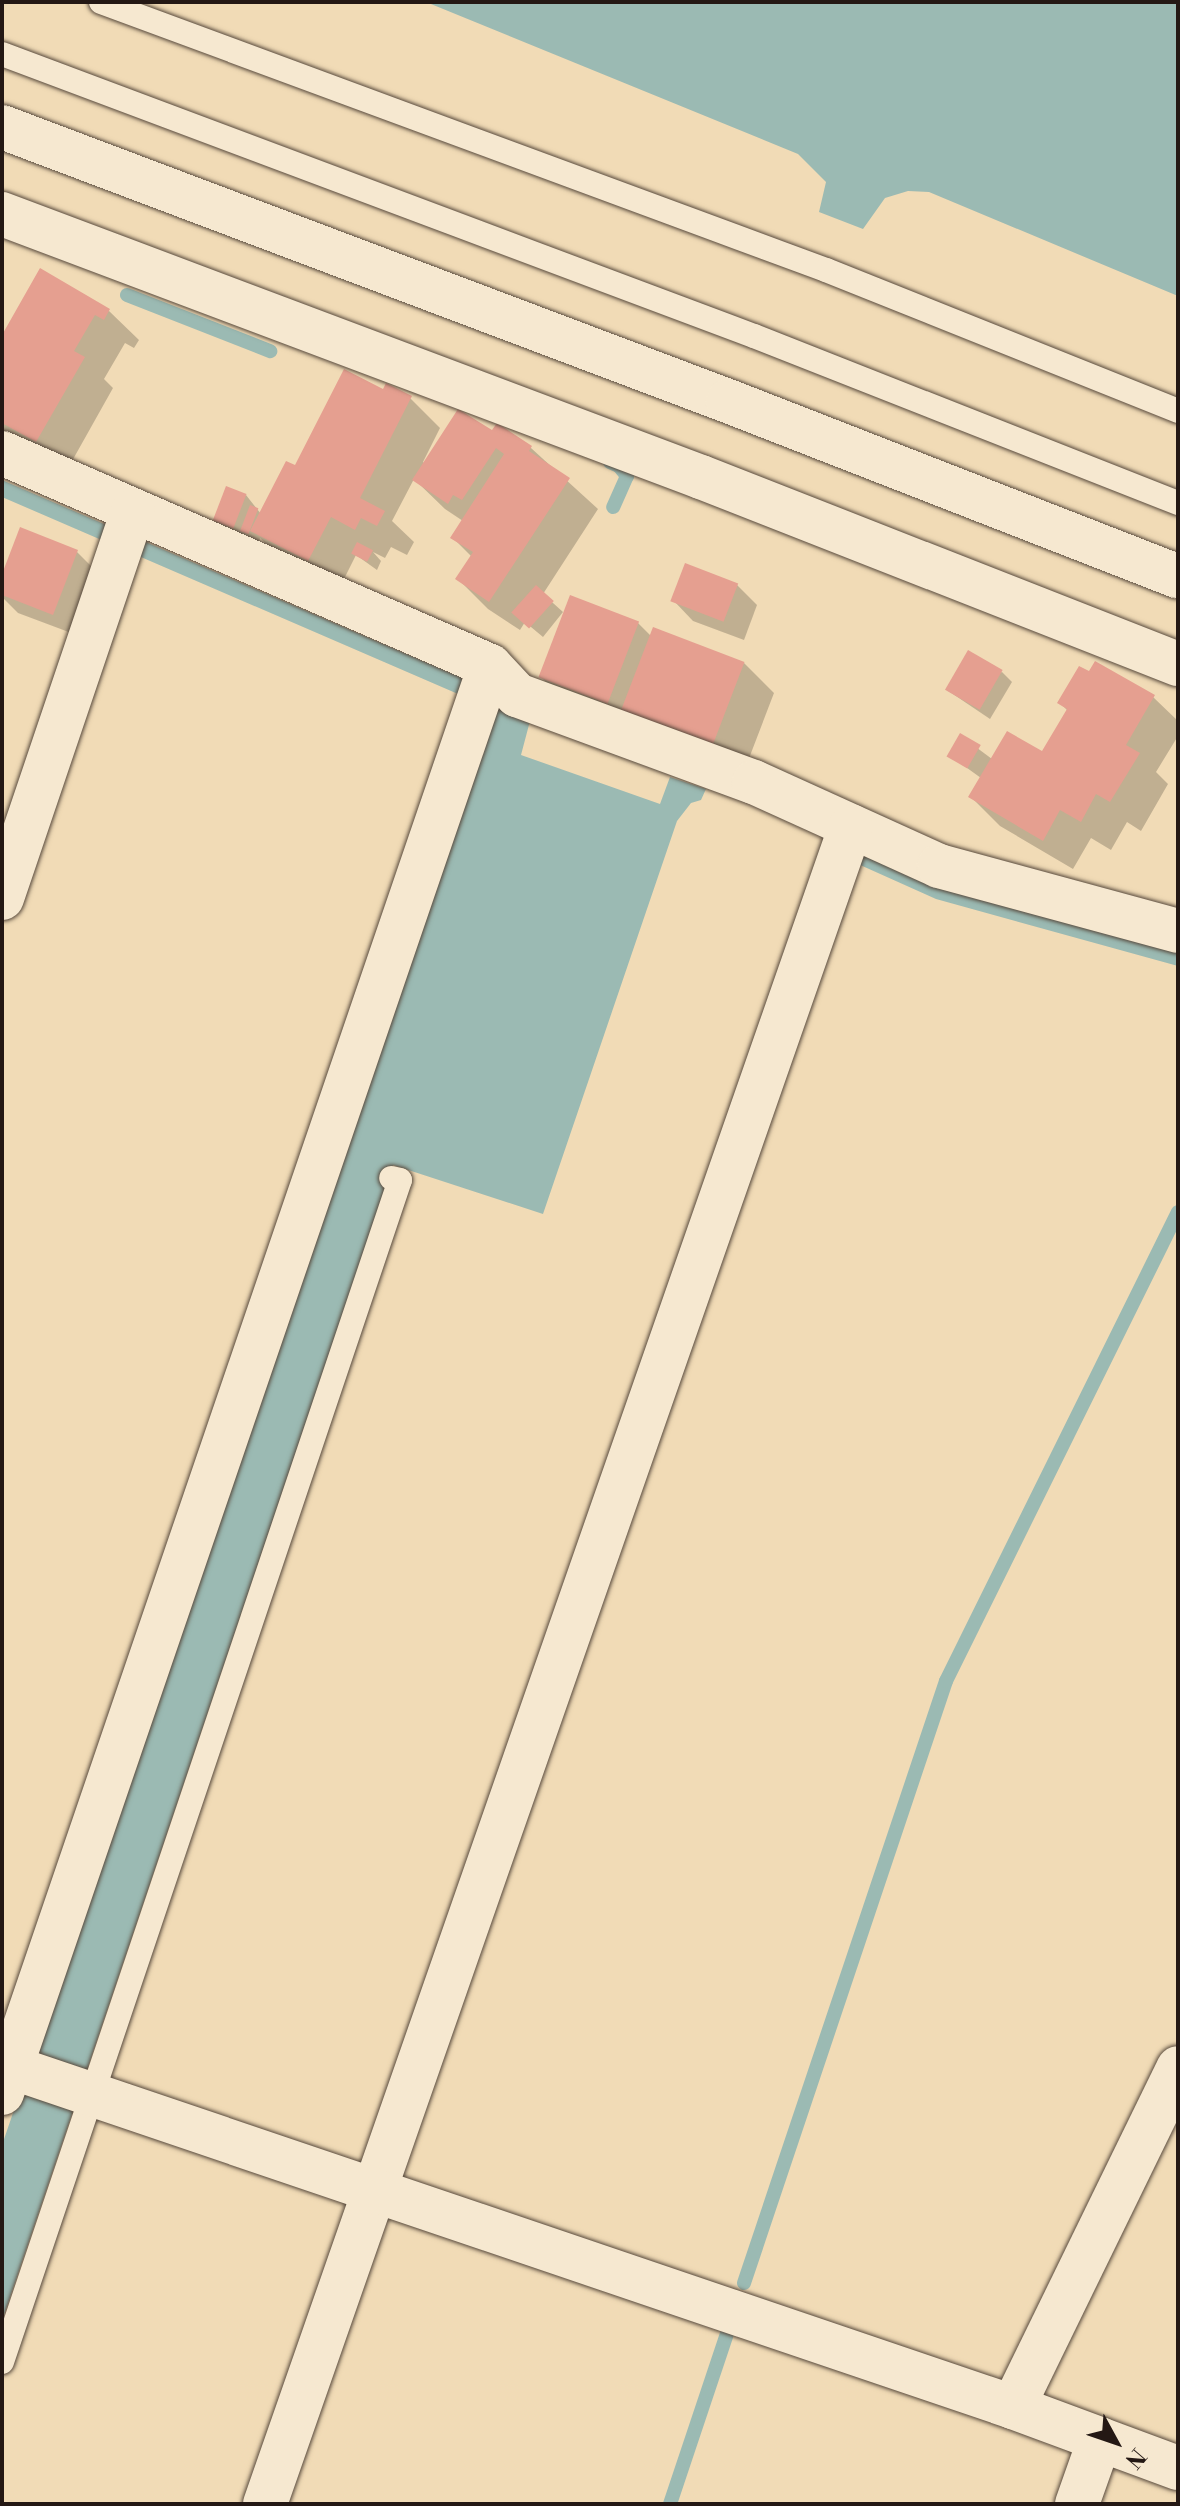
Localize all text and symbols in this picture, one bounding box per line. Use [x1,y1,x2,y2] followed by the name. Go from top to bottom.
[1076,2402,1156,2482] north arrow
[1119,2442,1151,2473] text: N

